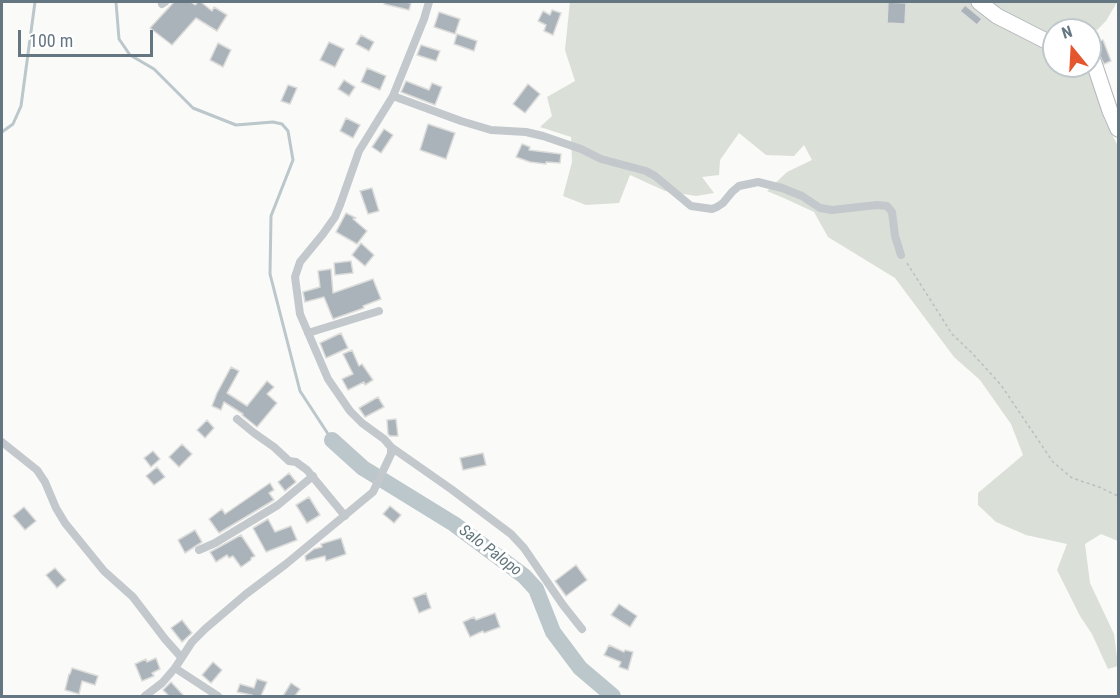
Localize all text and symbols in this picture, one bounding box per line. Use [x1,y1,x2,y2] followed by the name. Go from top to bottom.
[21,18,156,56] scale bar
[1042,18,1102,78] north arrow
[1059,22,1074,43] text: N
[29,30,73,51] text: 100 m
[455,521,525,581] water label: Salo Palopo

